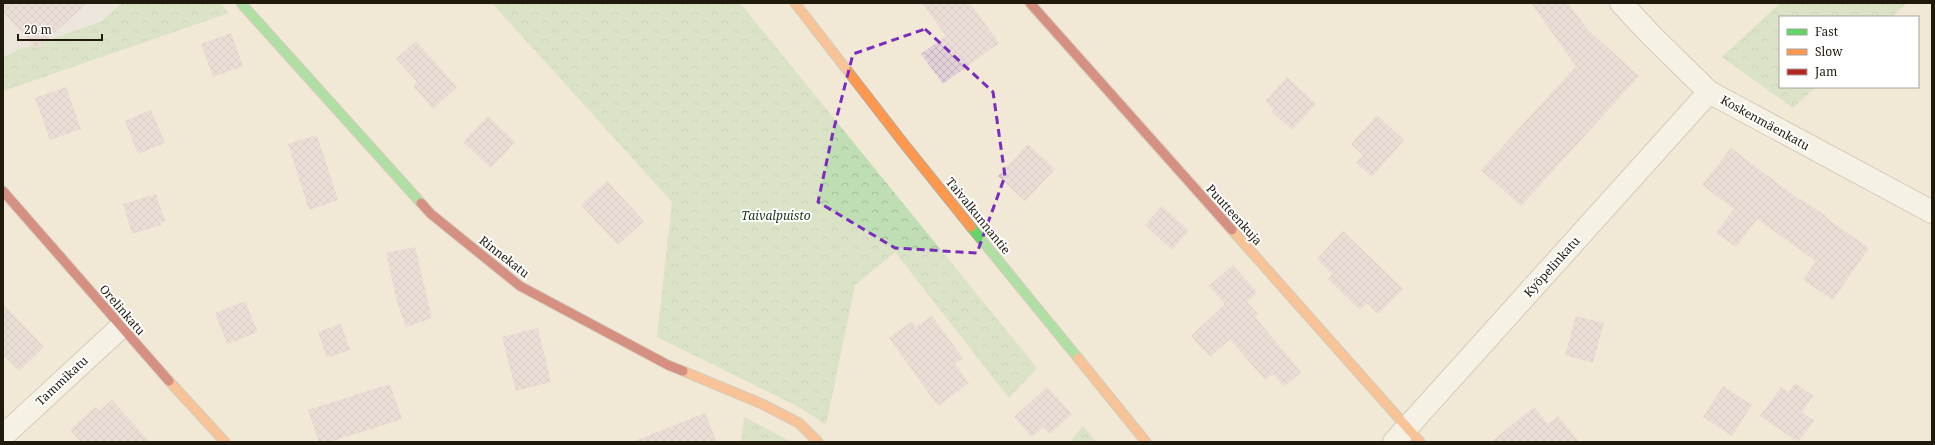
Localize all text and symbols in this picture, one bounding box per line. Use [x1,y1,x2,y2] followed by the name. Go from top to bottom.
[18,16,102,42] scale bar
[1779,16,1919,88] legend
[24,21,52,38] text: 20 m
[1815,23,1838,40] text: Fast
[1815,43,1843,60] text: Slow
[1814,63,1837,80] text: Jam
[1718,91,1813,154] street label: Koskenmäenkatu
[942,174,1015,258] street label: Taivalkunnantie
[1202,181,1266,249] street label: Puutteenkuja
[741,207,811,224] park label: Taivalpuisto
[476,232,533,282] street label: Rinnekatu
[1520,232,1584,301] street label: Kyöpelinkatu
[96,281,149,339] street label: Orelinkatu
[32,352,92,409] street label: Tammikatu

